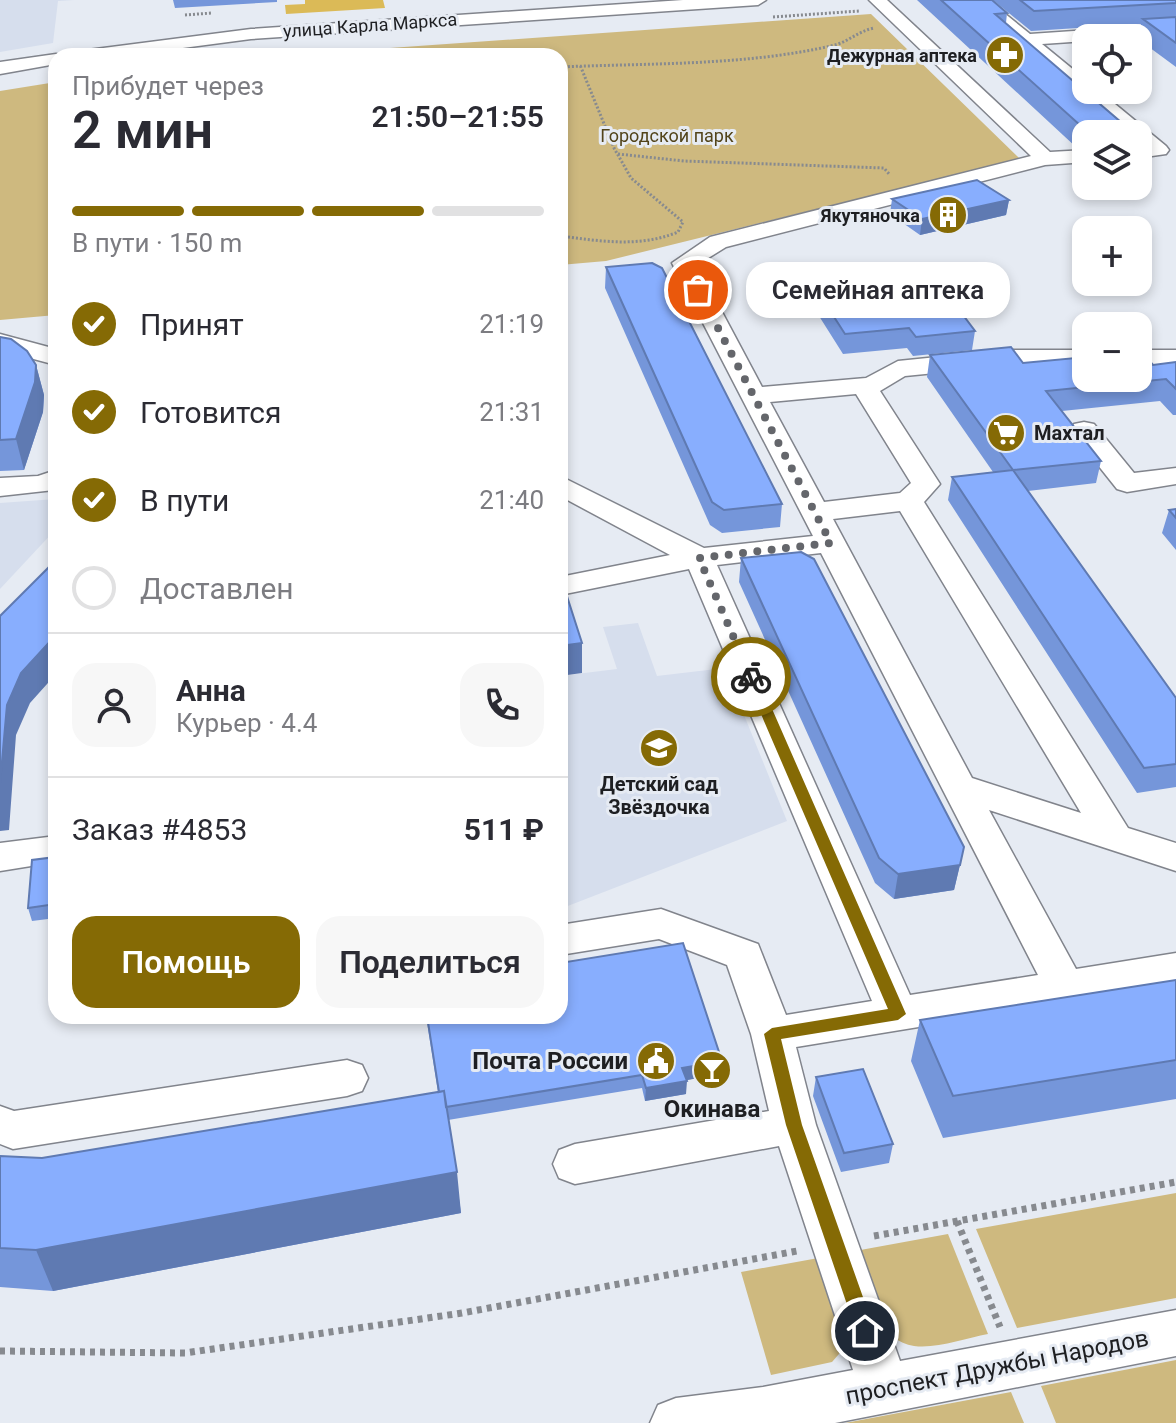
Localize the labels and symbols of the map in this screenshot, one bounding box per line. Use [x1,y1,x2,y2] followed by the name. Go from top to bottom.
[282,8,458,42] street label: улица Карла Маркса
[984,34,1026,76] pharmacy icon: Дежурная аптека
[827,45,977,66] place label: Дежурная аптека
[600,125,734,146] park label: Городской парк
[927,194,969,236] building icon: Якутяночка
[820,205,920,226] place label: Якутяночка
[664,256,732,324] pin
[746,262,1010,318] callout: Семейная аптека
[985,412,1027,454] supermarket icon: Махтал
[1034,421,1105,445] place label: Махтал
[711,637,791,717] courier
[638,727,680,769] school or university icon: Детский сад Звёздочка
[600,772,718,819] place label: Детский сад Звёздочка
[635,1040,677,1082] public building icon: Почта России
[472,1047,628,1075] place label: Почта России
[691,1049,733,1091] bar icon: Окинава
[664,1095,760,1123] place label: Окинава
[831,1297,899,1365] pin
[843,1324,1151,1410] street label: проспект Дружбы Народов

